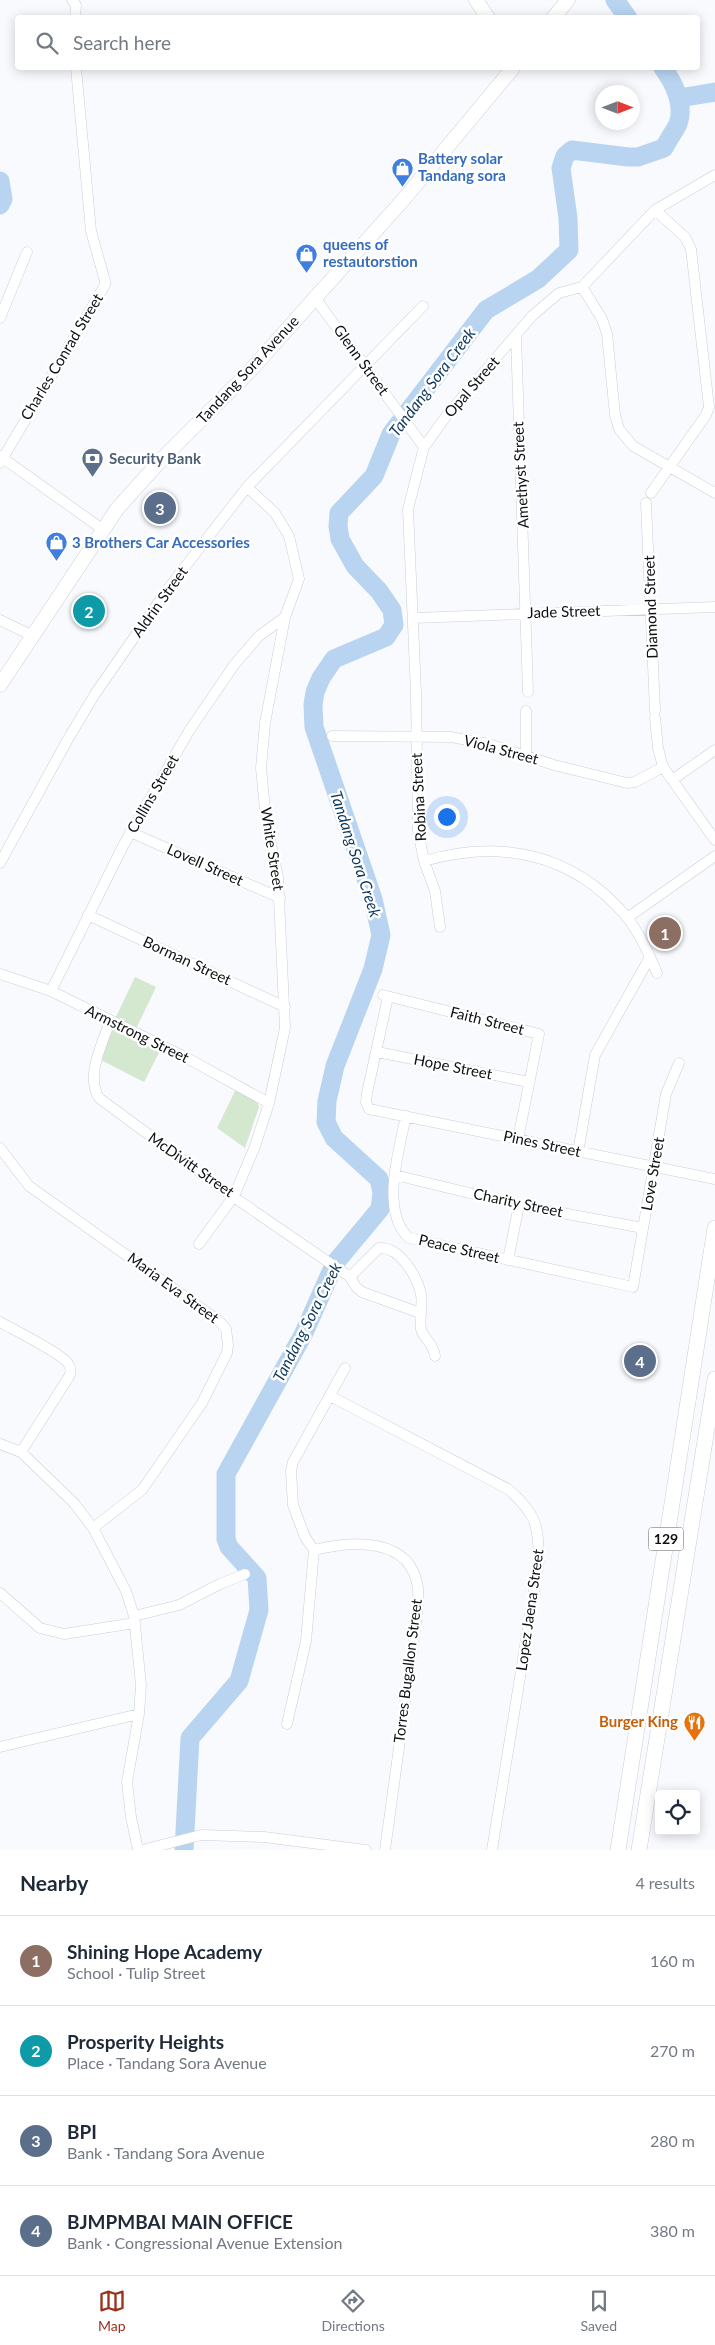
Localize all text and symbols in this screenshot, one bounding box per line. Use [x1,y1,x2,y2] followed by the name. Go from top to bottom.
[15,15,700,70] search box
[33,29,61,57] icon: search
[73,31,171,54] text: Search here
[595,85,640,130] north arrow
[418,149,506,184] place label: Battery solar Tandang sora
[390,156,414,187] shop icon: Battery solar Tandang sora
[323,235,418,270] place label: queens of restautorstion
[295,242,319,273] shop icon: queens of restautorstion
[16,289,106,423] street label: Charles Conrad Street
[193,311,302,427] street label: Tandang Sora Avenue
[330,321,394,399] street label: Glenn Street
[384,323,479,440] water label: Tandang Sora Creek
[440,352,503,420] street label: Opal Street
[508,421,532,529] street label: Amethyst Street
[81,447,105,478] bank icon: Security Bank
[109,449,202,467] place label: Security Bank
[144,489,176,527] pin: 3
[44,531,68,562] shop icon: 3 Brothers Car Accessories
[72,533,250,551] place label: 3 Brothers Car Accessories
[639,555,661,659] street label: Diamond Street
[128,562,191,640] street label: Aldrin Street
[73,592,105,630] pin: 2
[527,601,601,621] street label: Jade Street
[462,730,541,768] street label: Viola Street
[123,751,182,836] street label: Collins Street
[407,752,429,842] street label: Robina Street
[327,788,386,920] water label: Tandang Sora Creek
[434,804,460,830] your location
[258,806,289,892] street label: White Street
[165,839,247,889] street label: Lovell Street
[649,914,681,952] pin: 1
[141,932,235,989] street label: Borman Street
[83,1000,193,1066] street label: Armstrong Street
[448,1002,527,1038] street label: Faith Street
[413,1050,494,1083] street label: Hope Street
[502,1126,583,1160] street label: Pines Street
[145,1128,238,1201] street label: McDivitt Street
[637,1135,667,1212] street label: Love Street
[472,1184,565,1220] street label: Charity Street
[417,1230,502,1266] street label: Peace Street
[125,1248,223,1327] street label: Maria Eva Street
[268,1259,345,1385] water label: Tandang Sora Creek
[624,1342,656,1380] pin: 4
[648,1528,684,1550] road number: 129
[512,1547,547,1672] street label: Lopez Jaena Street
[389,1597,425,1744] street label: Torres Bugallon Street
[682,1710,706,1741] restaurant icon: Burger King
[599,1712,678,1730] place label: Burger King
[655,1790,700,1835] map controls
[655,1790,700,1835] button: locate
[20,1870,88,1895] text: Nearby
[635,1873,695,1892] text: 4 results
[67,1940,262,1963] text: Shining Hope Academy
[31,1951,41,1970] text: 1
[650,1951,695,1970] text: 160 m
[67,1963,206,1982] text: School · Tulip Street
[67,2030,224,2053] text: Prosperity Heights
[31,2041,41,2060] text: 2
[650,2041,695,2060] text: 270 m
[67,2053,267,2072] text: Place · Tandang Sora Avenue
[67,2120,97,2143] text: BPI
[31,2131,41,2150] text: 3
[650,2131,695,2150] text: 280 m
[67,2143,265,2162] text: Bank · Tandang Sora Avenue
[67,2210,293,2233] text: BJMPMBAI MAIN OFFICE
[31,2221,41,2240] text: 4
[650,2221,695,2240] text: 380 m
[67,2233,342,2252] text: Bank · Congressional Avenue Extension
[98,2287,126,2334] tab: Map
[322,2287,385,2334] tab: Directions
[581,2287,617,2334] tab: Saved

